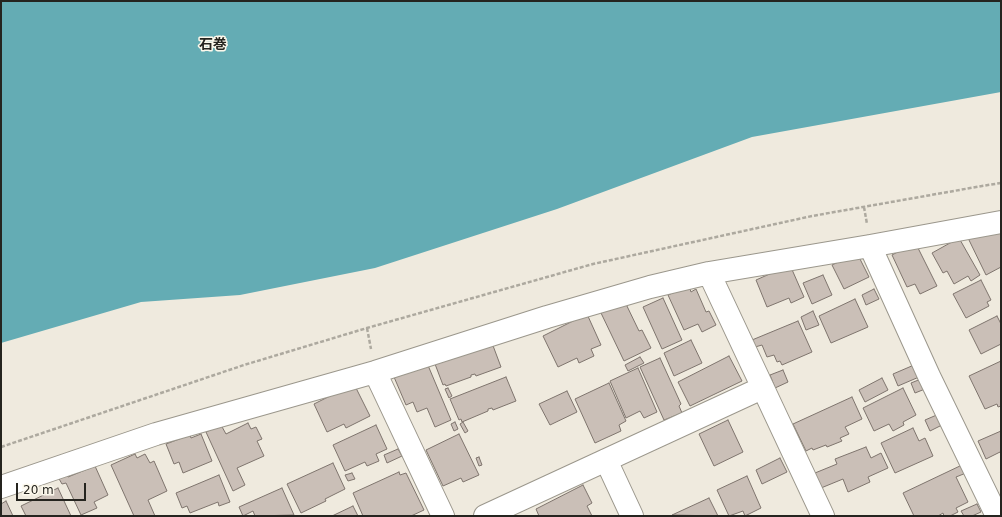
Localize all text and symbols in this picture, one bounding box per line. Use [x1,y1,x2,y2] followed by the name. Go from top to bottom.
[199,37,227,53] district label: 石巻
[18,475,88,501] scale bar
[23,483,54,497] text: 20 m

